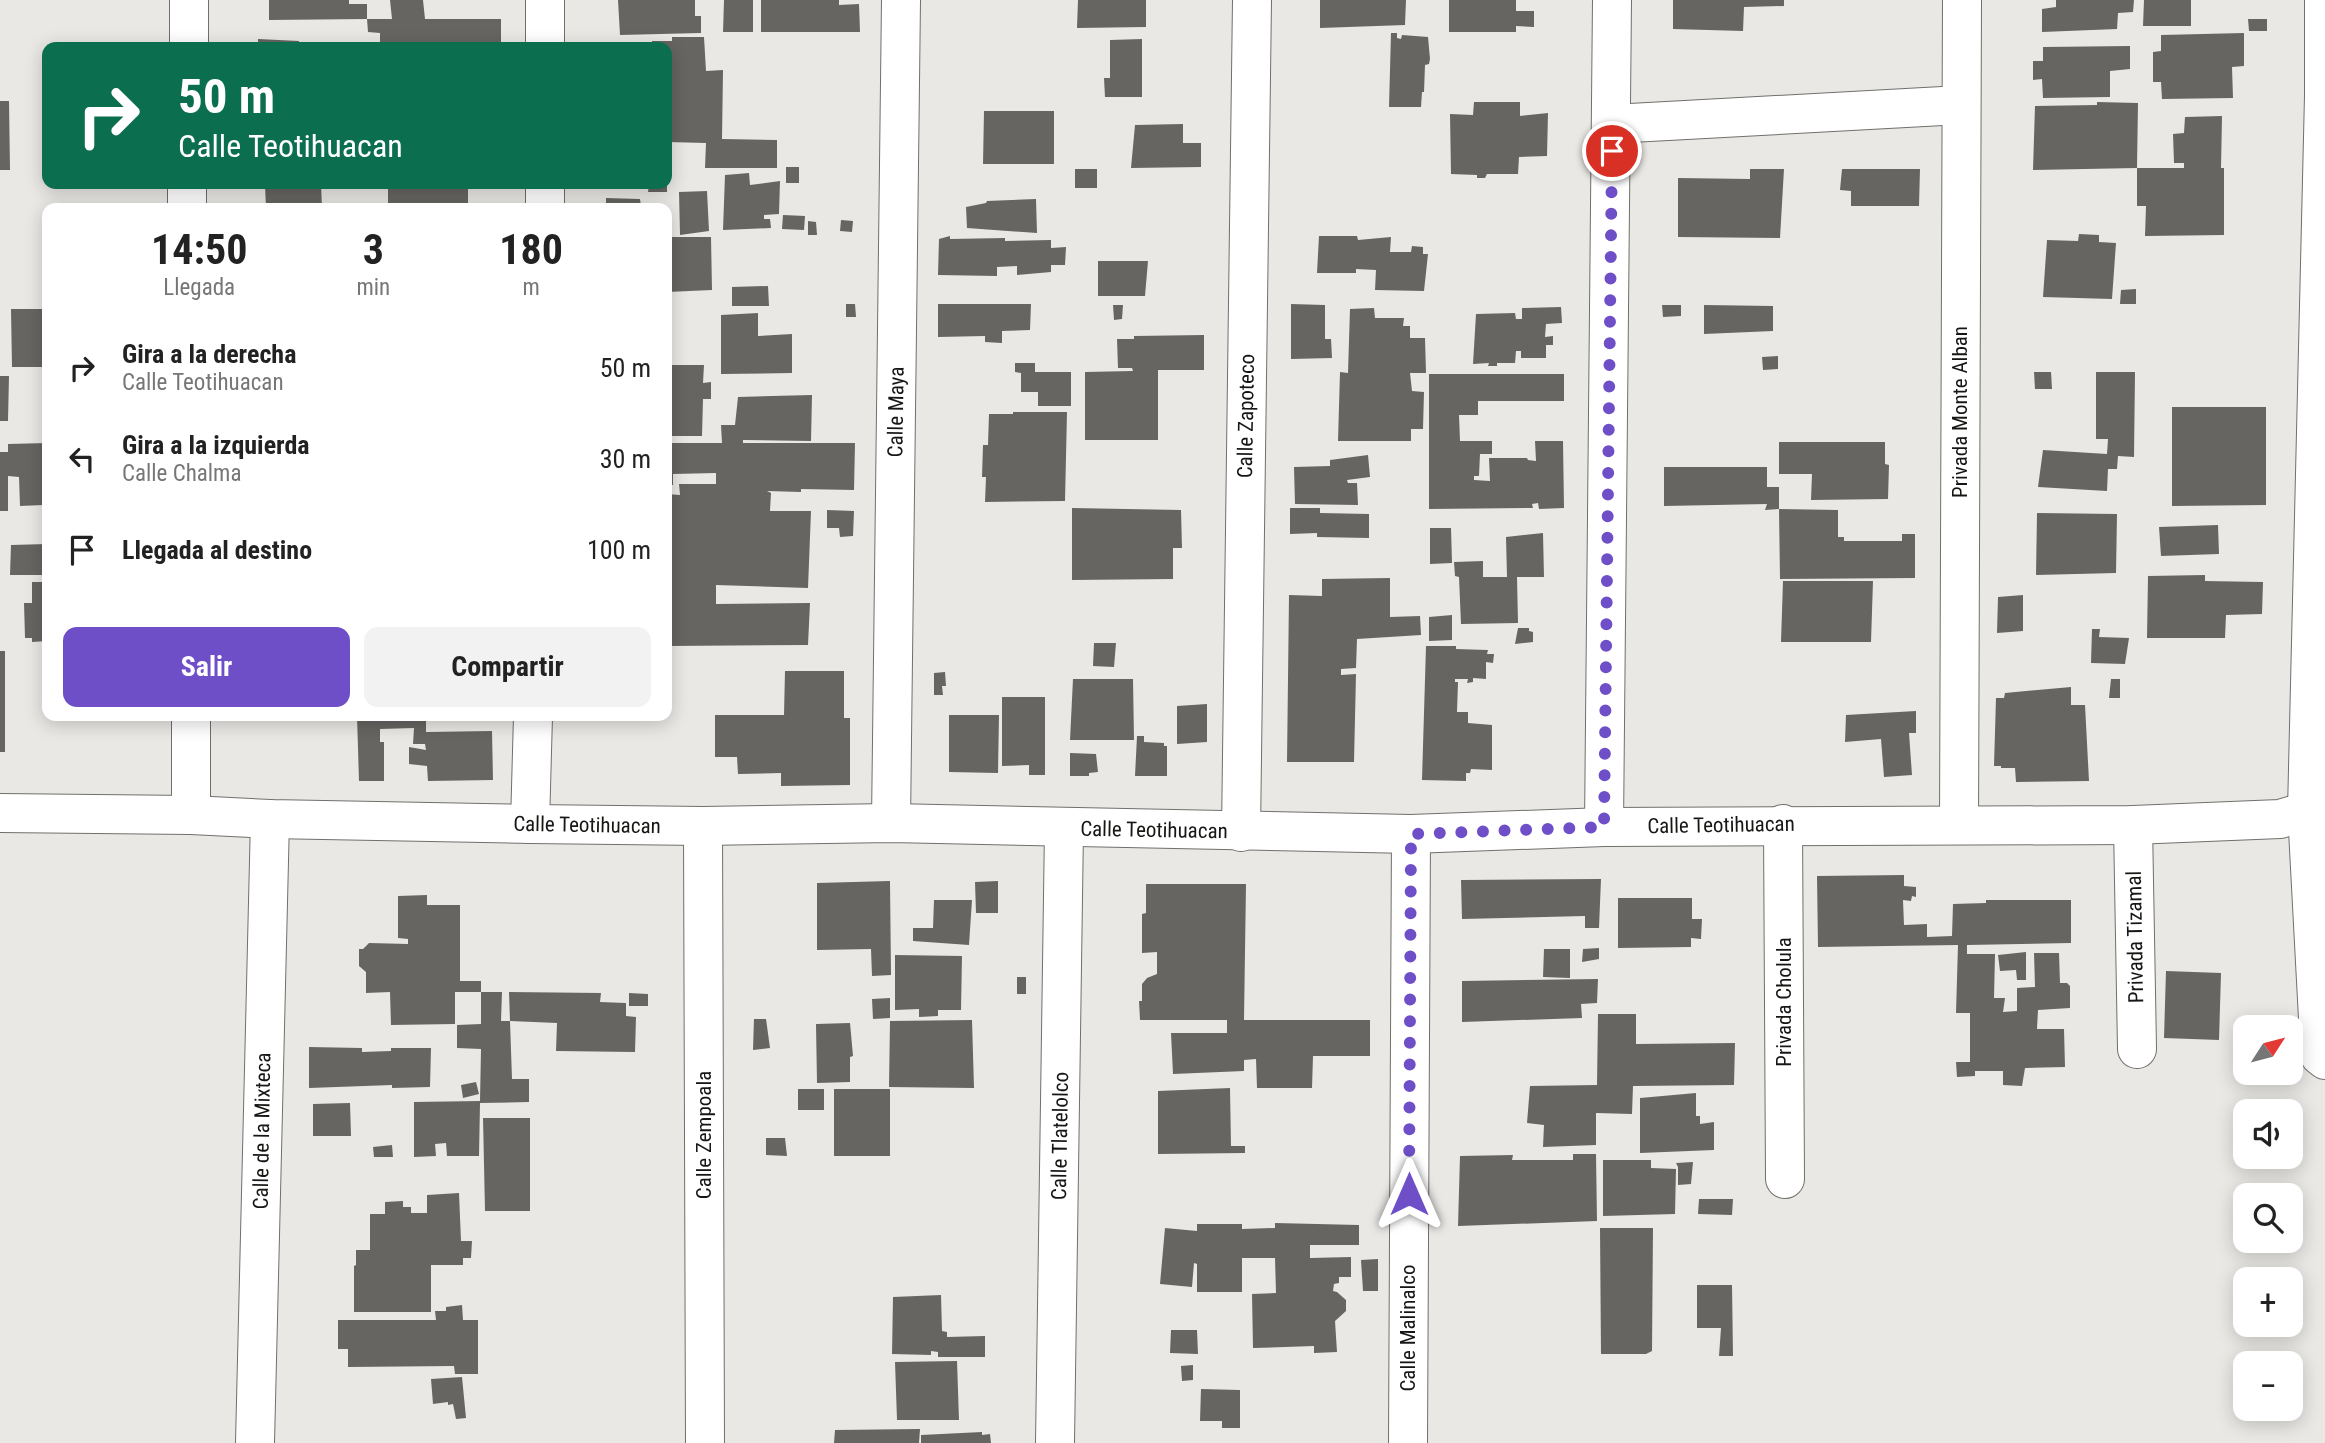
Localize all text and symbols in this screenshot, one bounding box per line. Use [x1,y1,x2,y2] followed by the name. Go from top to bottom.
[178,68,275,125] text: 50 m
[63,70,154,161] icon: right
[1582,121,1642,181] pin
[178,127,403,165] text: Calle Teotihuacan
[1593,132,1631,170] icon: arrive
[151,225,247,274] text: 14:50
[363,225,384,274] text: 3
[499,225,563,274] text: 180
[163,274,235,301] text: Llegada
[356,274,390,301] text: min
[522,274,540,301] text: m
[1948,326,1972,498] street label: Privada Monte Alban
[122,339,296,369] text: Gira a la derecha
[63,349,101,387] icon: right
[600,353,651,383] text: 50 m
[1233,354,1259,478] street label: Calle Zapoteco
[883,366,909,458] street label: Calle Maya
[122,369,284,396] text: Calle Teotihuacan
[122,430,310,460] text: Gira a la izquierda
[63,440,101,478] icon: left
[600,444,651,474] text: 30 m
[122,460,241,487] text: Calle Chalma
[63,531,101,569] icon: arrive
[122,535,312,565] text: Llegada al destino
[587,535,651,565] text: 100 m
[63,627,350,707] button: Salir
[364,627,651,707] button: Compartir
[513,812,661,838] street label: Calle Teotihuacan
[1647,812,1795,838] street label: Calle Teotihuacan
[1080,817,1228,843] street label: Calle Teotihuacan
[2122,871,2148,1003] street label: Privada Tizamal
[1772,937,1796,1067] street label: Privada Cholula
[2233,1015,2303,1085] north arrow
[2233,1015,2303,1421] map controls
[249,1052,275,1210] street label: Calle de la Mixteca
[692,1071,716,1199] street label: Calle Zempoala
[1047,1072,1073,1200] street label: Calle Tlatelolco
[2233,1099,2303,1169] button: sound
[1372,1157,1446,1231] position arrow
[2233,1183,2303,1253] button: search
[1396,1264,1420,1392] street label: Calle Malinalco
[2233,1267,2303,1337] button: +
[2233,1351,2303,1421] button: −

